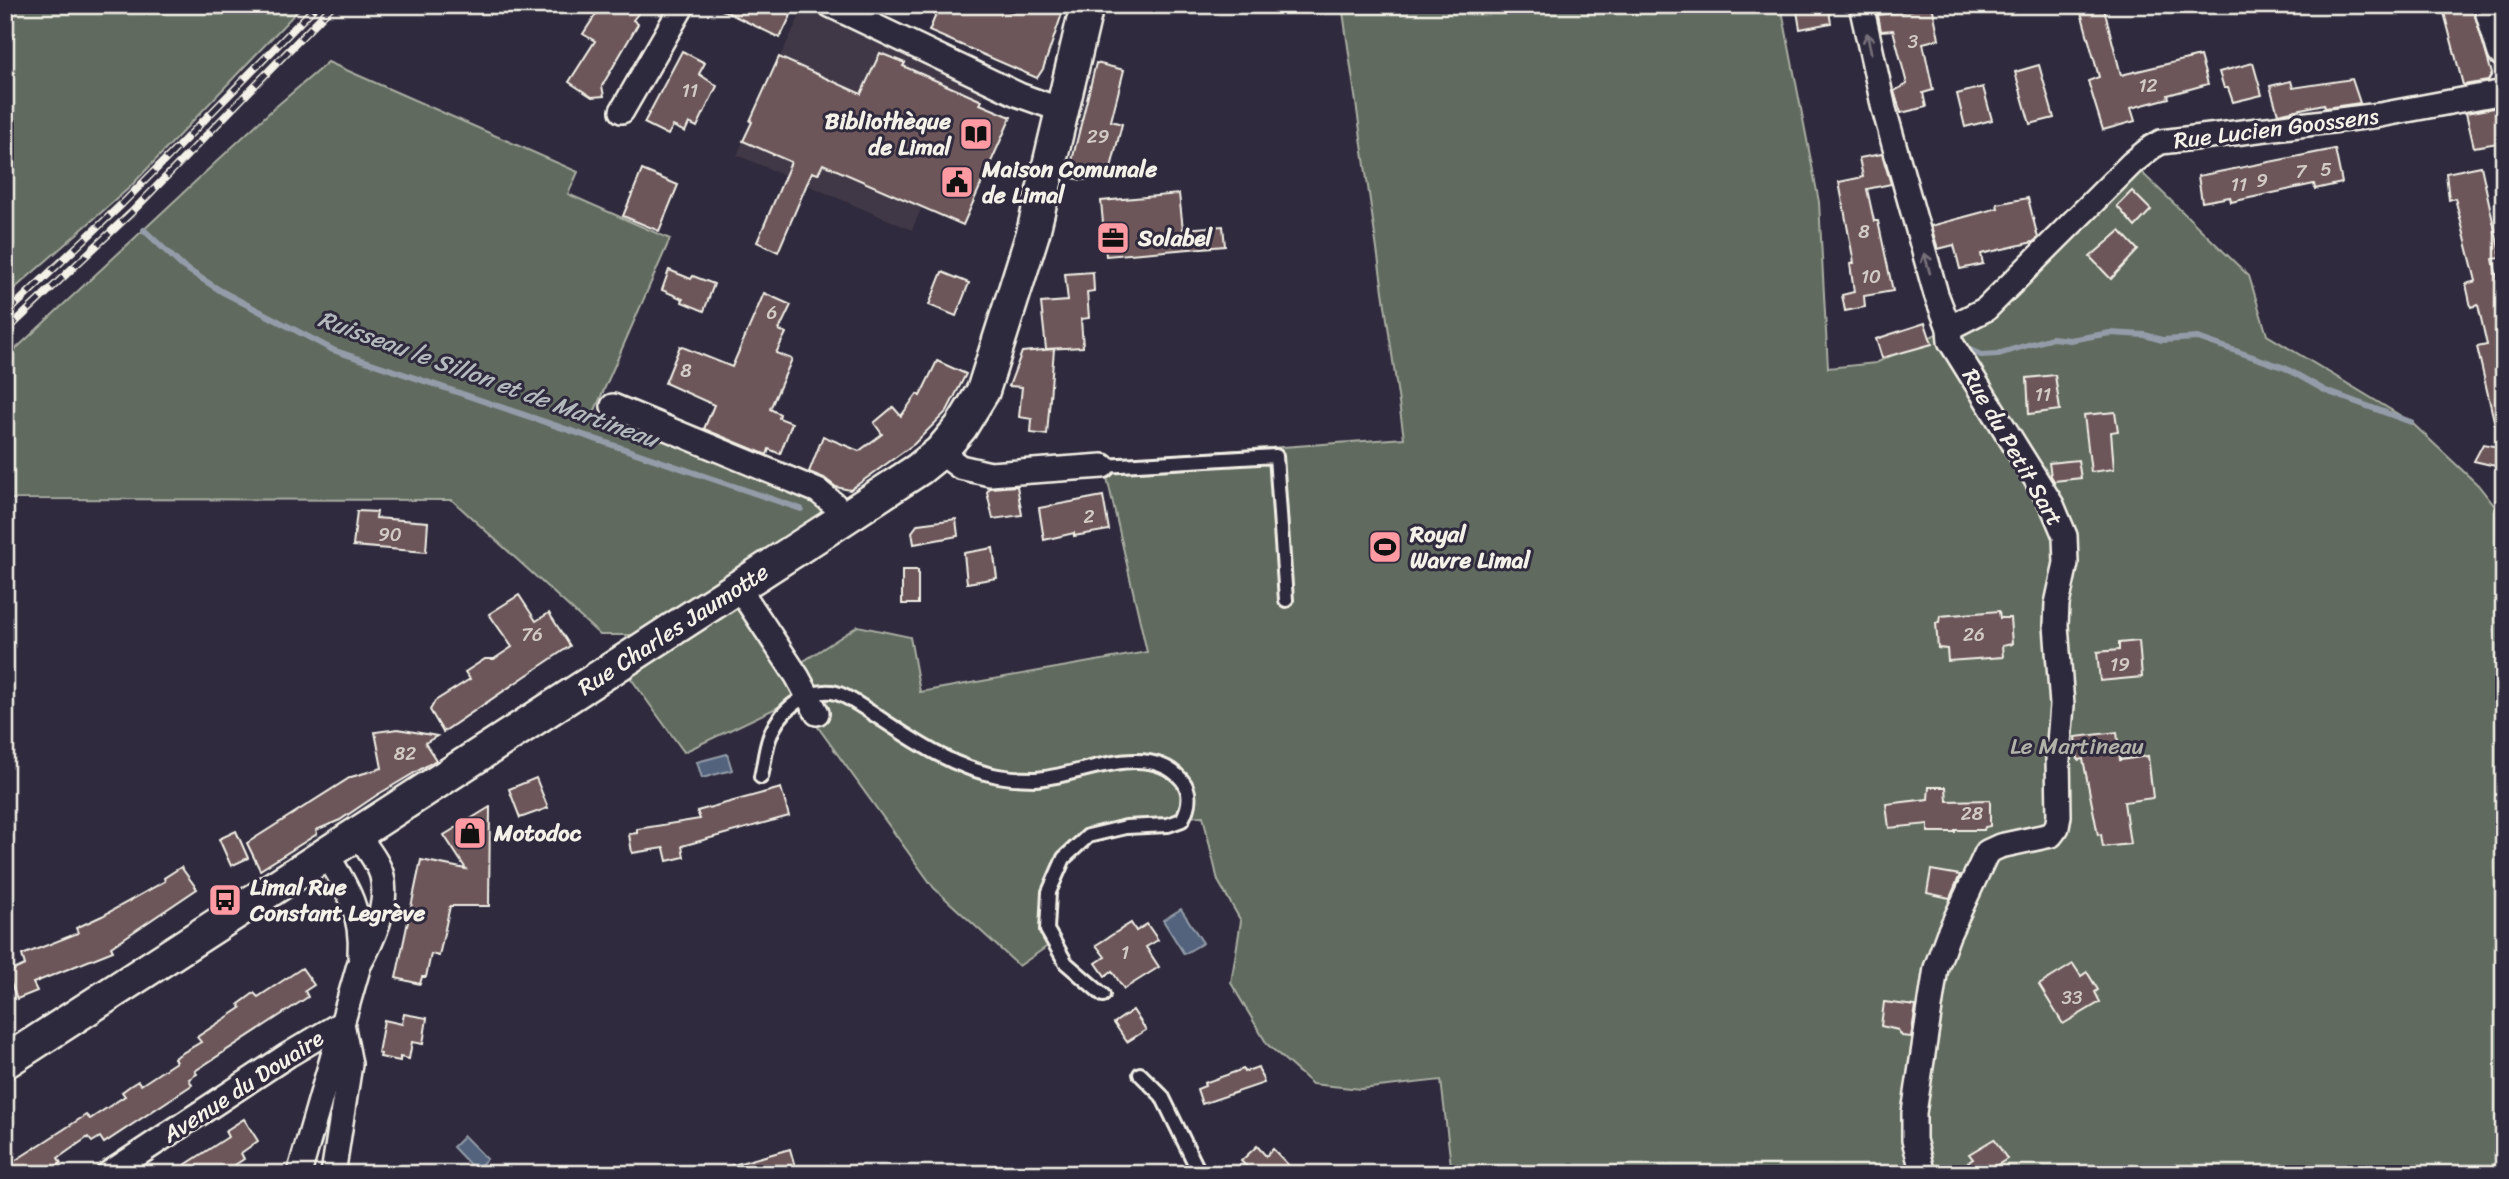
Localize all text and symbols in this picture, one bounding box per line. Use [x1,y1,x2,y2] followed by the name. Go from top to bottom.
[1908,25,1919,58] house number: 3
[1861,32,1875,55] one-way arrow
[2138,69,2158,102] house number: 12
[682,74,698,107] house number: 11
[2171,96,2381,161] street label: Rue Lucien Goossens
[825,101,952,168] place label: Bibliothèque de Limal
[957,115,995,153] library icon: Bibliothèque de Limal
[1087,120,1109,153] house number: 29
[981,149,1158,216] place label: Maison Comunale de Limal
[2320,153,2332,186] house number: 5
[2296,155,2308,188] house number: 7
[938,163,976,201] public building icon: Maison Comunale de Limal
[2256,164,2268,197] house number: 9
[2231,168,2247,201] house number: 11
[1858,215,1870,248] house number: 8
[1137,218,1214,259] place label: Solabel
[1094,219,1132,257] office icon: Solabel
[1920,252,1933,274] one-way arrow
[1861,260,1881,293] house number: 10
[767,296,777,329] house number: 6
[312,298,667,461] water label: Ruisseau le Sillon et de Martineau
[680,354,692,387] house number: 8
[1950,360,2075,534] street label: Rue du Petit Sart
[2035,378,2051,411] house number: 11
[1084,500,1095,533] house number: 2
[1409,514,1531,581] place label: Royal Wavre Limal
[378,518,402,551] house number: 90
[1366,528,1404,566] sports icon: Royal Wavre Limal
[569,552,777,707] street label: Rue Charles Jaumotte
[521,618,543,651] house number: 76
[1963,618,1985,651] house number: 26
[2110,648,2130,681] house number: 19
[2010,726,2144,767] park label: Le Martineau
[394,737,416,770] house number: 82
[1961,797,1984,830] house number: 28
[493,813,582,854] place label: Motodoc
[451,814,489,852] shop icon: Motodoc
[249,867,426,934] place label: Limal Rue Constant Legrève
[206,881,244,919] bus stop icon: Limal Rue Constant Legrève
[1121,936,1129,969] house number: 1
[2062,981,2083,1014] house number: 33
[153,1019,332,1155] street label: Avenue du Douaire

